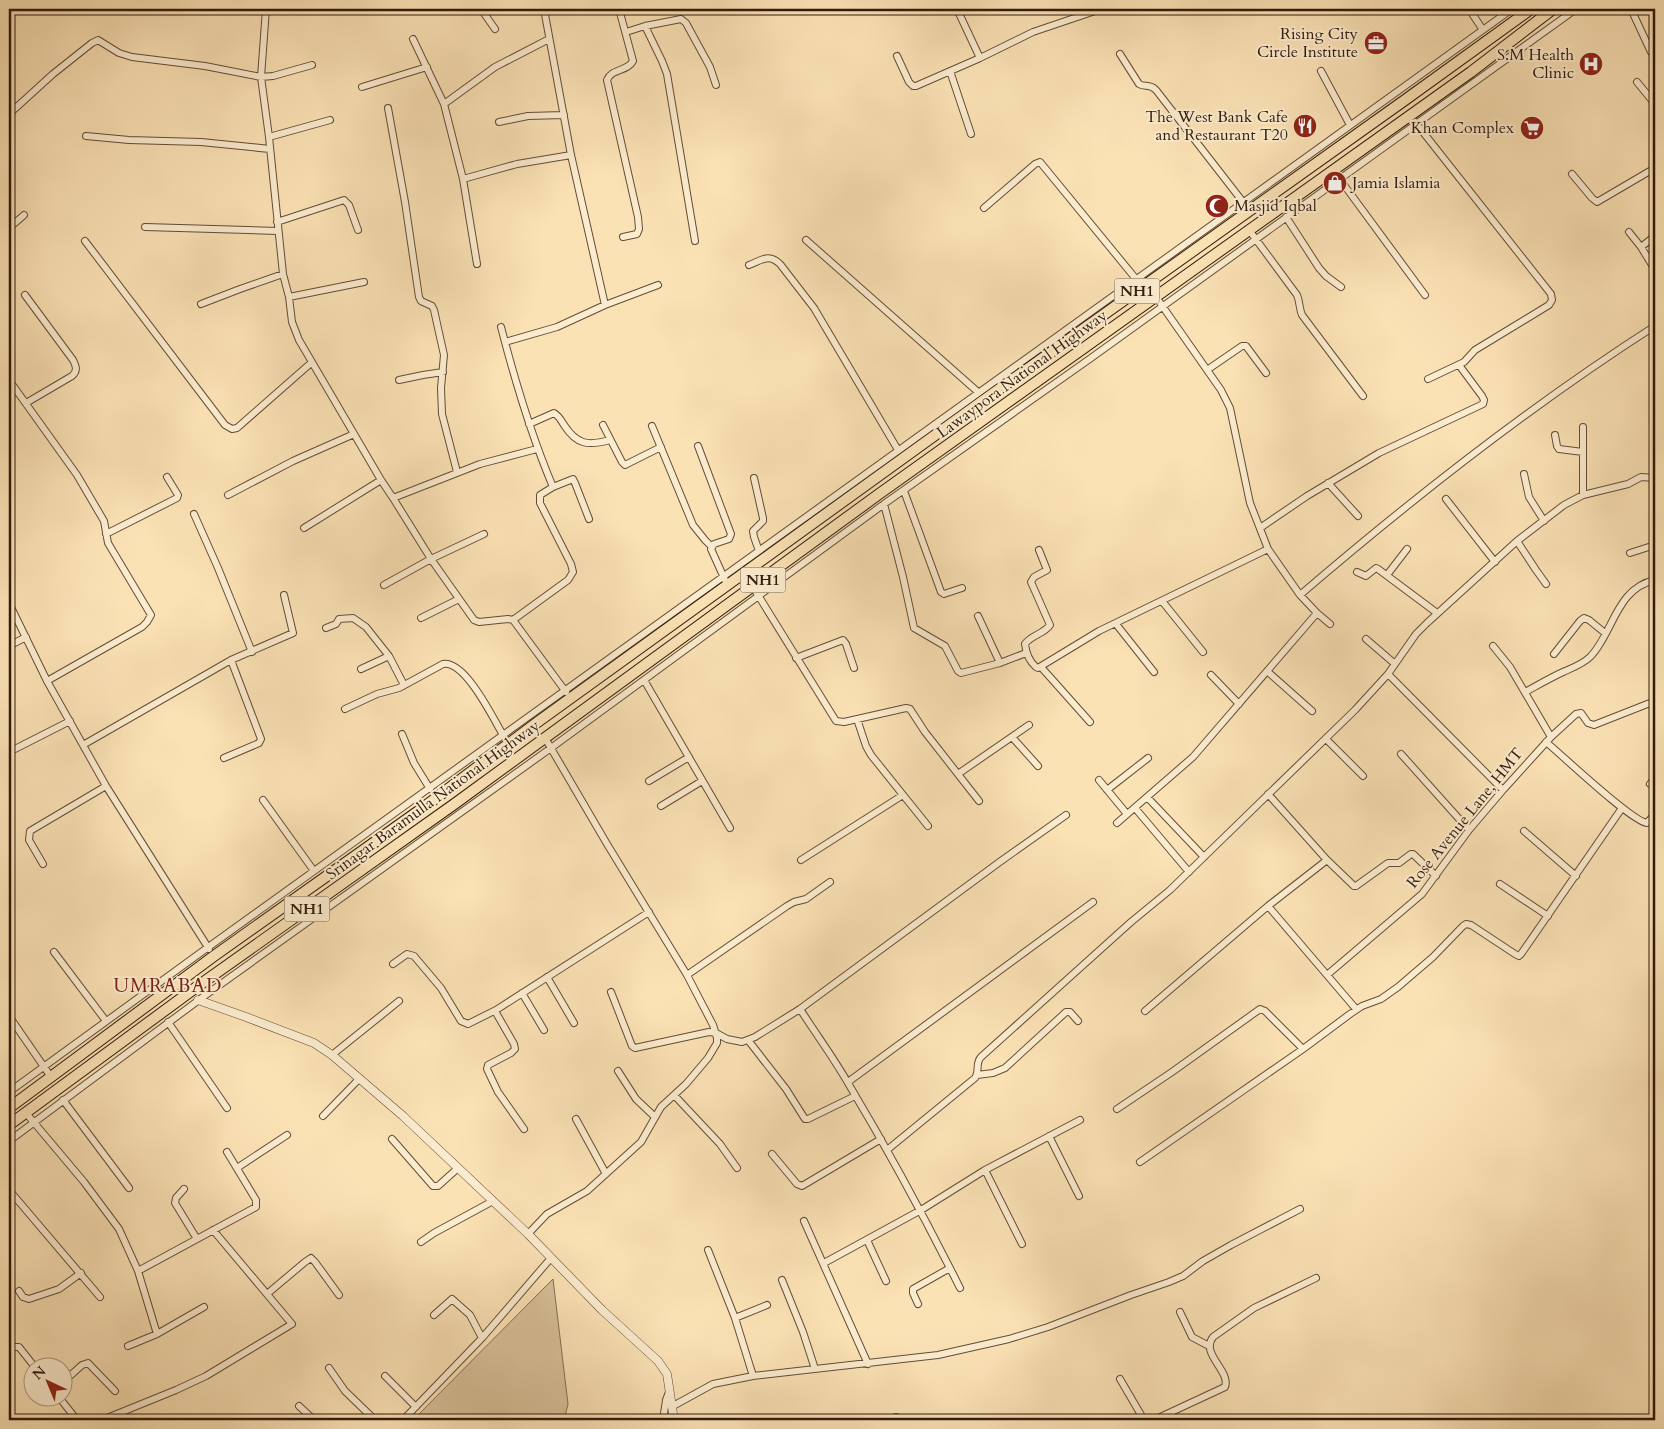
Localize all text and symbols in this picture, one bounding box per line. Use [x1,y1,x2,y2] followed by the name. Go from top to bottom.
[1257,23,1359,63] place label: Rising City Circle Institute
[1363,30,1389,56] office icon: Rising City Circle Institute
[1497,44,1574,84] place label: S.M Health Clinic
[1578,51,1604,77] hospital icon: S.M Health Clinic
[1145,106,1288,146] place label: The West Bank Cafe and Restaurant T20
[1292,113,1318,139] restaurant icon: The West Bank Cafe and Restaurant T20
[1519,115,1545,141] supermarket icon: Khan Complex
[1411,117,1514,139] place label: Khan Complex
[1322,170,1348,196] shop icon: Jamia Islamia
[1350,172,1440,194] place label: Jamia Islamia
[1204,193,1230,219] mosque icon: Masjid Iqbal
[1234,195,1317,217] place label: Masjid Iqbal
[1114,278,1160,304] road number: NH1
[932,304,1112,443] street label: Lawaypora National Highway
[740,568,786,592] road number: NH1
[322,715,545,885] street label: Srinagar Baramulla National Highway
[1402,743,1529,893] street label: Rose Avenue Lane, HMT
[284,896,330,922] road number: NH1
[114,973,222,999] district label: UMRABAD
[22,1356,72,1406] north arrow
[28,1362,50,1384] text: N

